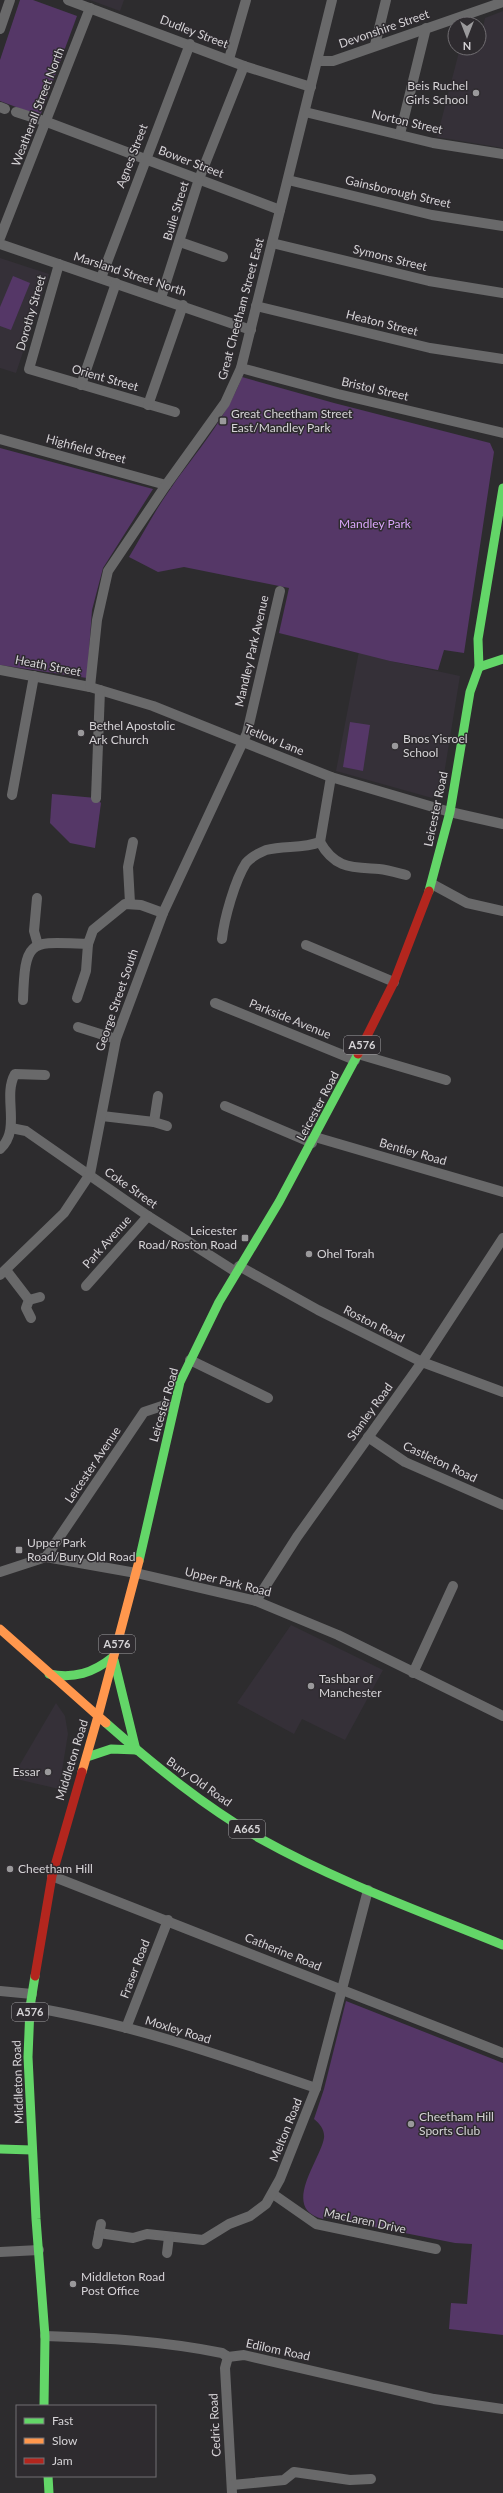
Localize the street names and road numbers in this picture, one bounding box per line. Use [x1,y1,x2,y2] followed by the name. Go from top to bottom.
[337,6,432,51] street label: Devonshire Street
[158,12,231,52] street label: Dudley Street
[8,45,67,168] street label: Weatherall Street North
[370,106,445,137] street label: Norton Street
[112,121,151,190] street label: Agnes Street
[156,142,227,181] street label: Bower Street
[344,172,453,211] street label: Gainsborough Street
[159,179,192,242] street label: Buile Street
[214,235,267,382] street label: Great Cheetham Street East
[352,241,429,274] street label: Symons Street
[72,248,188,299] street label: Marsland Street North
[13,273,49,352] street label: Dorothy Street
[345,306,420,339] street label: Heaton Street
[70,361,141,394] street label: Orient Street
[340,373,411,404] street label: Bristol Street
[44,431,128,467] street label: Highfield Street
[231,594,272,708] street label: Mandley Park Avenue
[14,652,83,679] street label: Heath Street
[242,721,306,758] street label: Tetlow Lane
[420,770,451,848] street label: Leicester Road
[92,947,141,1053] street label: George Street South
[247,995,333,1042] street label: Parkside Avenue
[344,1036,380,1054] road number: A576
[293,1068,342,1143] street label: Leicester Road
[378,1135,449,1168] street label: Bentley Road
[102,1164,161,1212] street label: Coke Street
[79,1212,134,1271] street label: Park Avenue
[341,1302,407,1345] street label: Roston Road
[146,1366,181,1444] street label: Leicester Road
[344,1380,396,1444] street label: Stanley Road
[61,1424,124,1506] street label: Leicester Avenue
[401,1438,480,1485] street label: Castleton Road
[183,1564,273,1600] street label: Upper Park Road
[99,1635,135,1653] road number: A576
[52,1718,91,1802] street label: Middleton Road
[164,1754,235,1810] street label: Bury Old Road
[229,1820,265,1838] road number: A665
[243,1929,324,1974] street label: Catherine Road
[116,1937,153,2000] street label: Fraser Road
[12,2003,48,2021] road number: A576
[143,2012,213,2047] street label: Moxley Road
[9,2040,26,2124] street label: Middleton Road
[266,2096,305,2164] street label: Melton Road
[323,2204,408,2237] street label: MacLaren Drive
[245,2335,312,2364] street label: Edilom Road
[205,2393,224,2457] street label: Cedric Road

